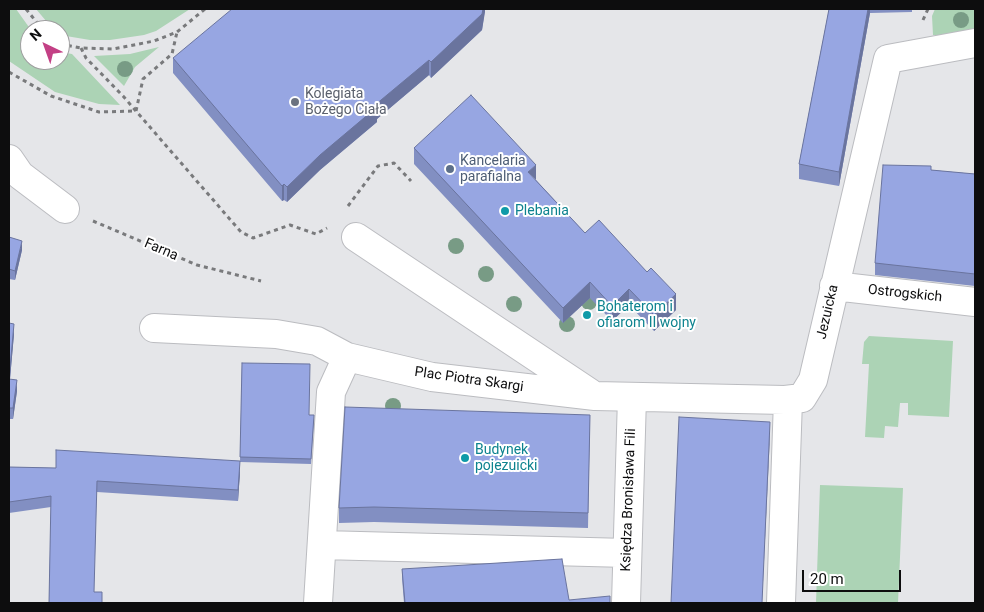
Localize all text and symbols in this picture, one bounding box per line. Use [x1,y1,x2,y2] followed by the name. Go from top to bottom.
[20,20,70,70] north arrow
[27,25,45,44] text: N
[305,86,387,118] place label: Kolegiata Bożego Ciała
[289,96,301,108] marker: Kolegiata Bożego Ciała
[460,153,526,186] place label: Kancelaria parafialna
[444,163,456,175] marker: Kancelaria parafialna
[515,203,569,219] place label: Plebania
[499,205,511,217] marker: Plebania
[142,235,180,265] street label: Farna
[867,282,943,306] street label: Ostrogskich
[814,283,842,341] street label: Jezuicka
[597,299,696,332] place label: Bohaterom i ofiarom II wojny
[581,309,593,321] marker: Bohaterom i ofiarom II wojny
[413,364,525,396] street label: Plac Piotra Skargi
[618,428,640,572] street label: Księdza Bronisława Fili
[475,442,538,474] place label: Budynek pojezuicki
[459,452,471,464] marker: Budynek pojezuicki
[804,560,903,592] scale bar
[810,570,844,588] text: 20 m

